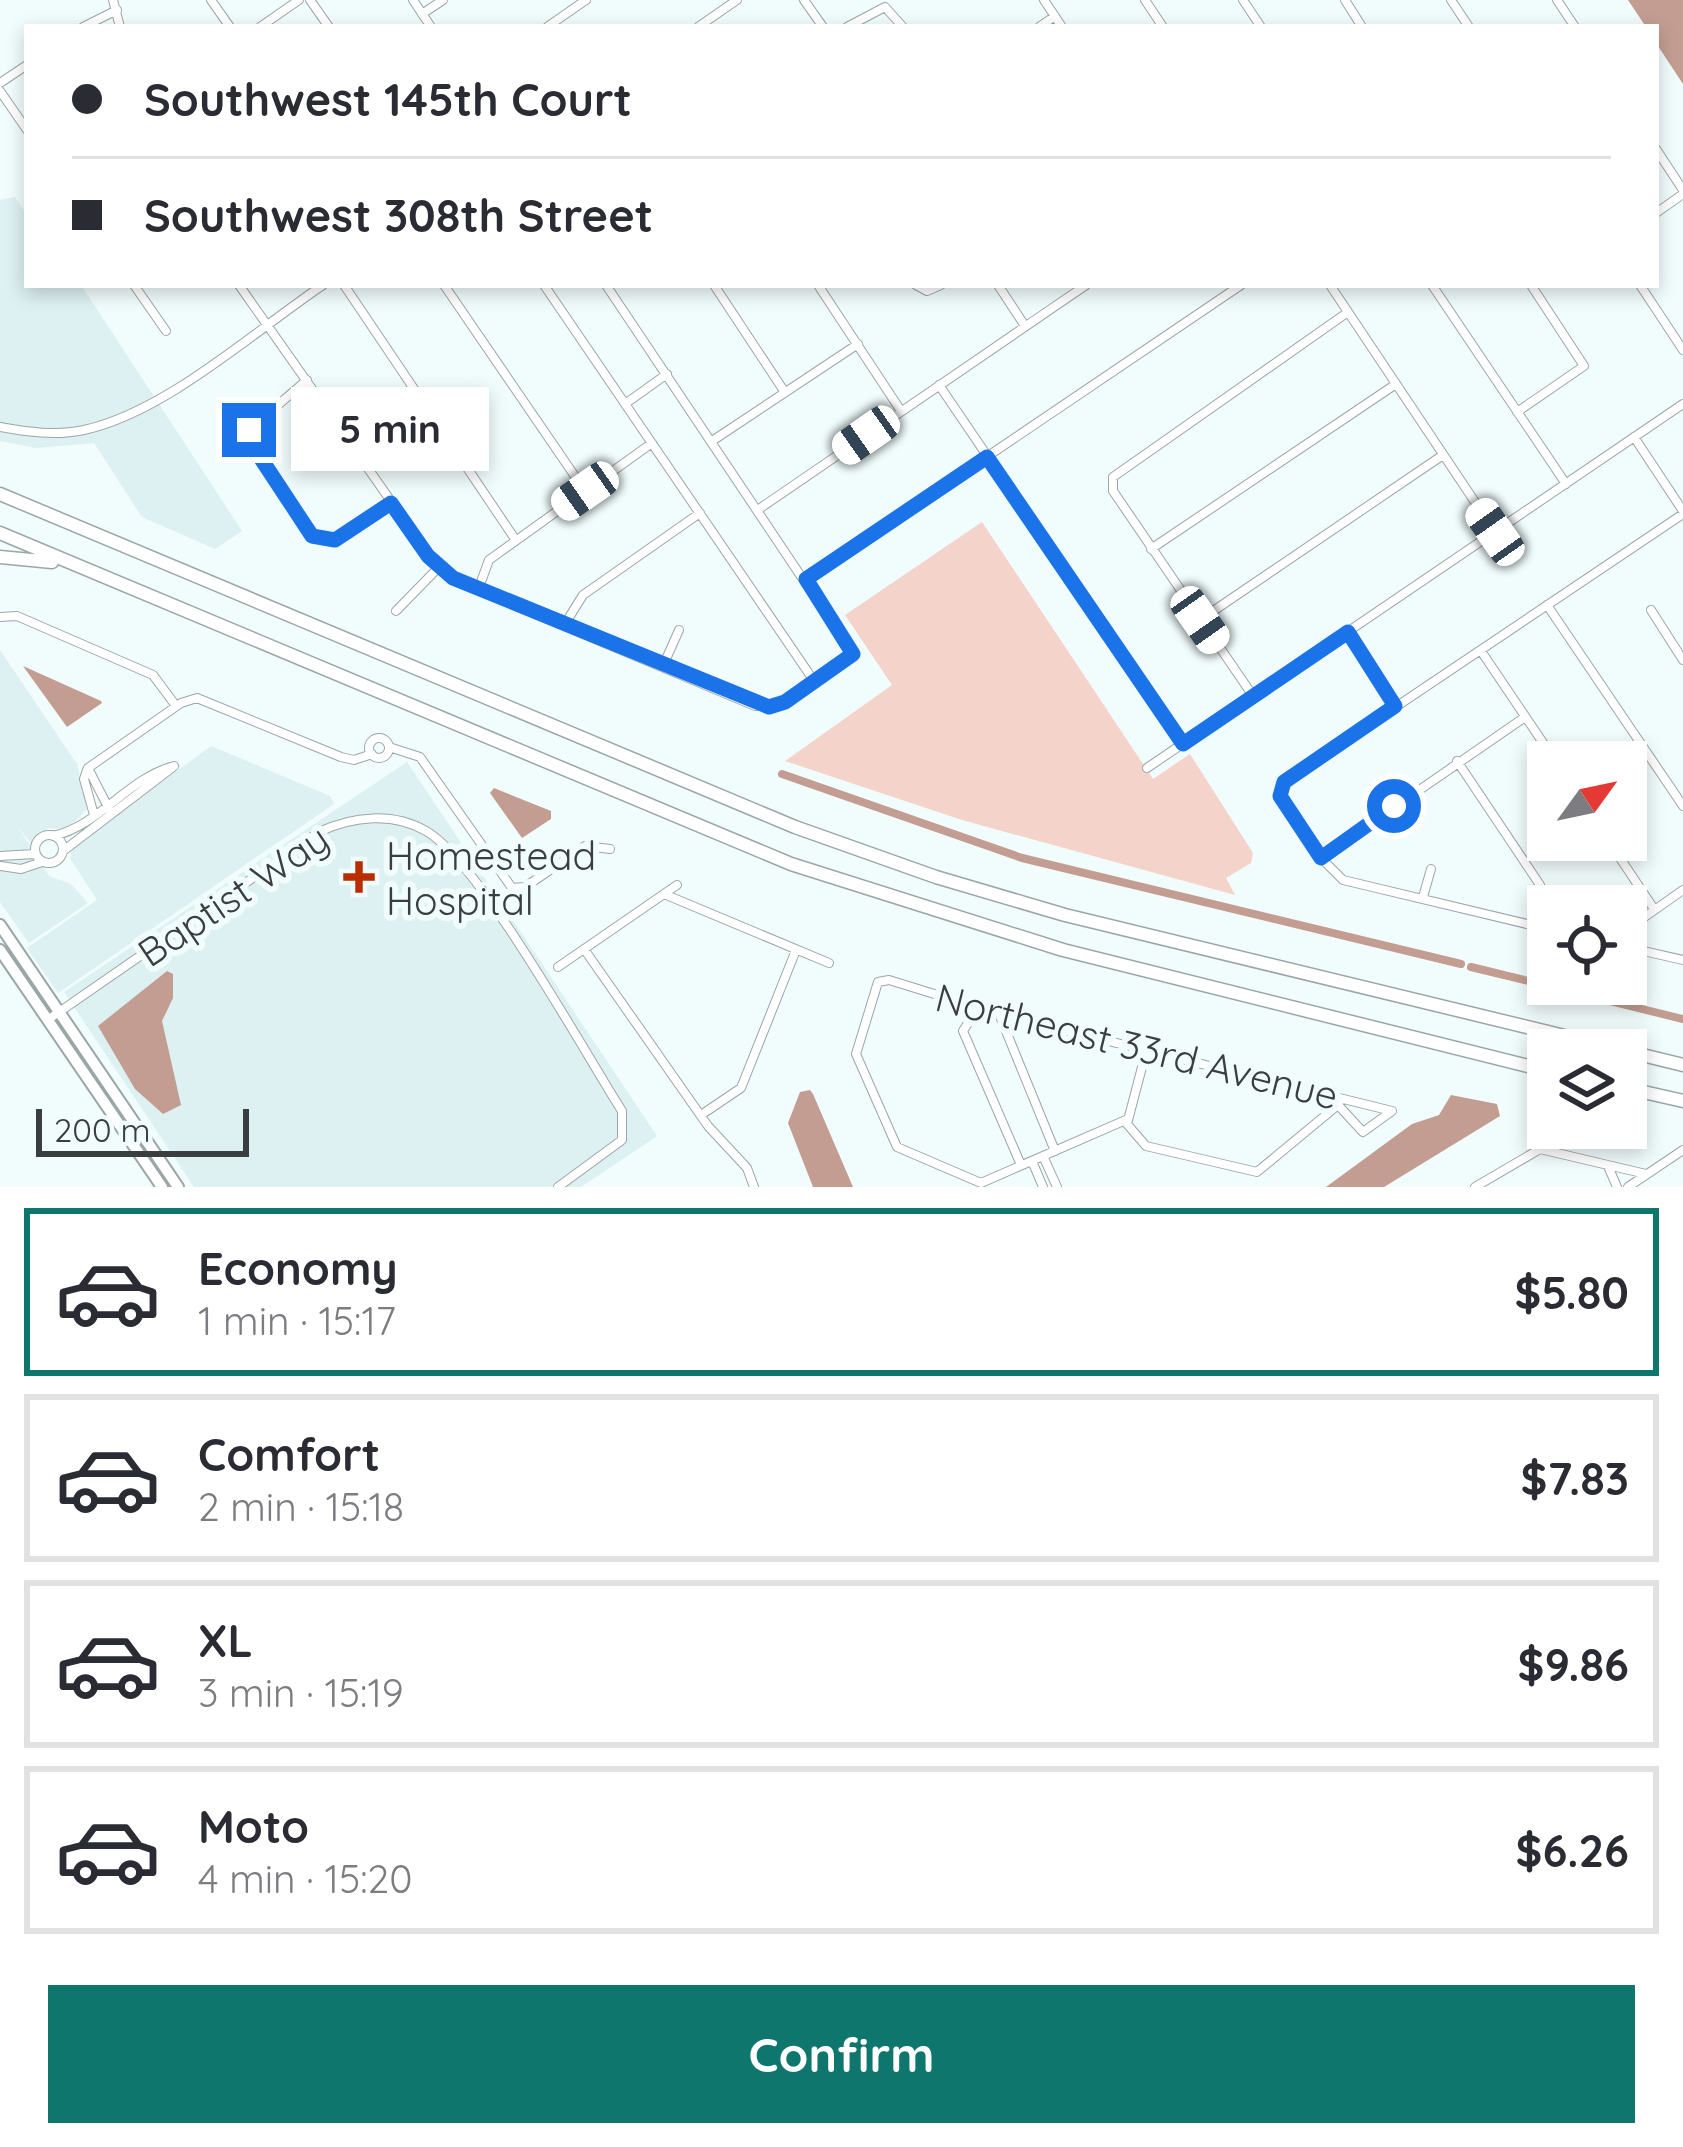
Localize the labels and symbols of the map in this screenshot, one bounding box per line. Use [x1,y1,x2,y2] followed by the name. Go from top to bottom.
[291,388,489,472] callout: 5 min
[826,400,906,470] car
[222,403,276,457] route end
[545,456,625,526] car
[1460,492,1530,572] car
[1165,580,1235,660] car
[1527,741,1647,861] north arrow
[1367,779,1421,833] route start
[128,813,338,977] street label: Baptist Way
[386,831,596,925] place label: Homestead Hospital
[343,861,375,893] marker: Homestead Hospital
[931,972,1343,1120] street label: Northeast 33rd Avenue
[36,1103,249,1156] scale bar

